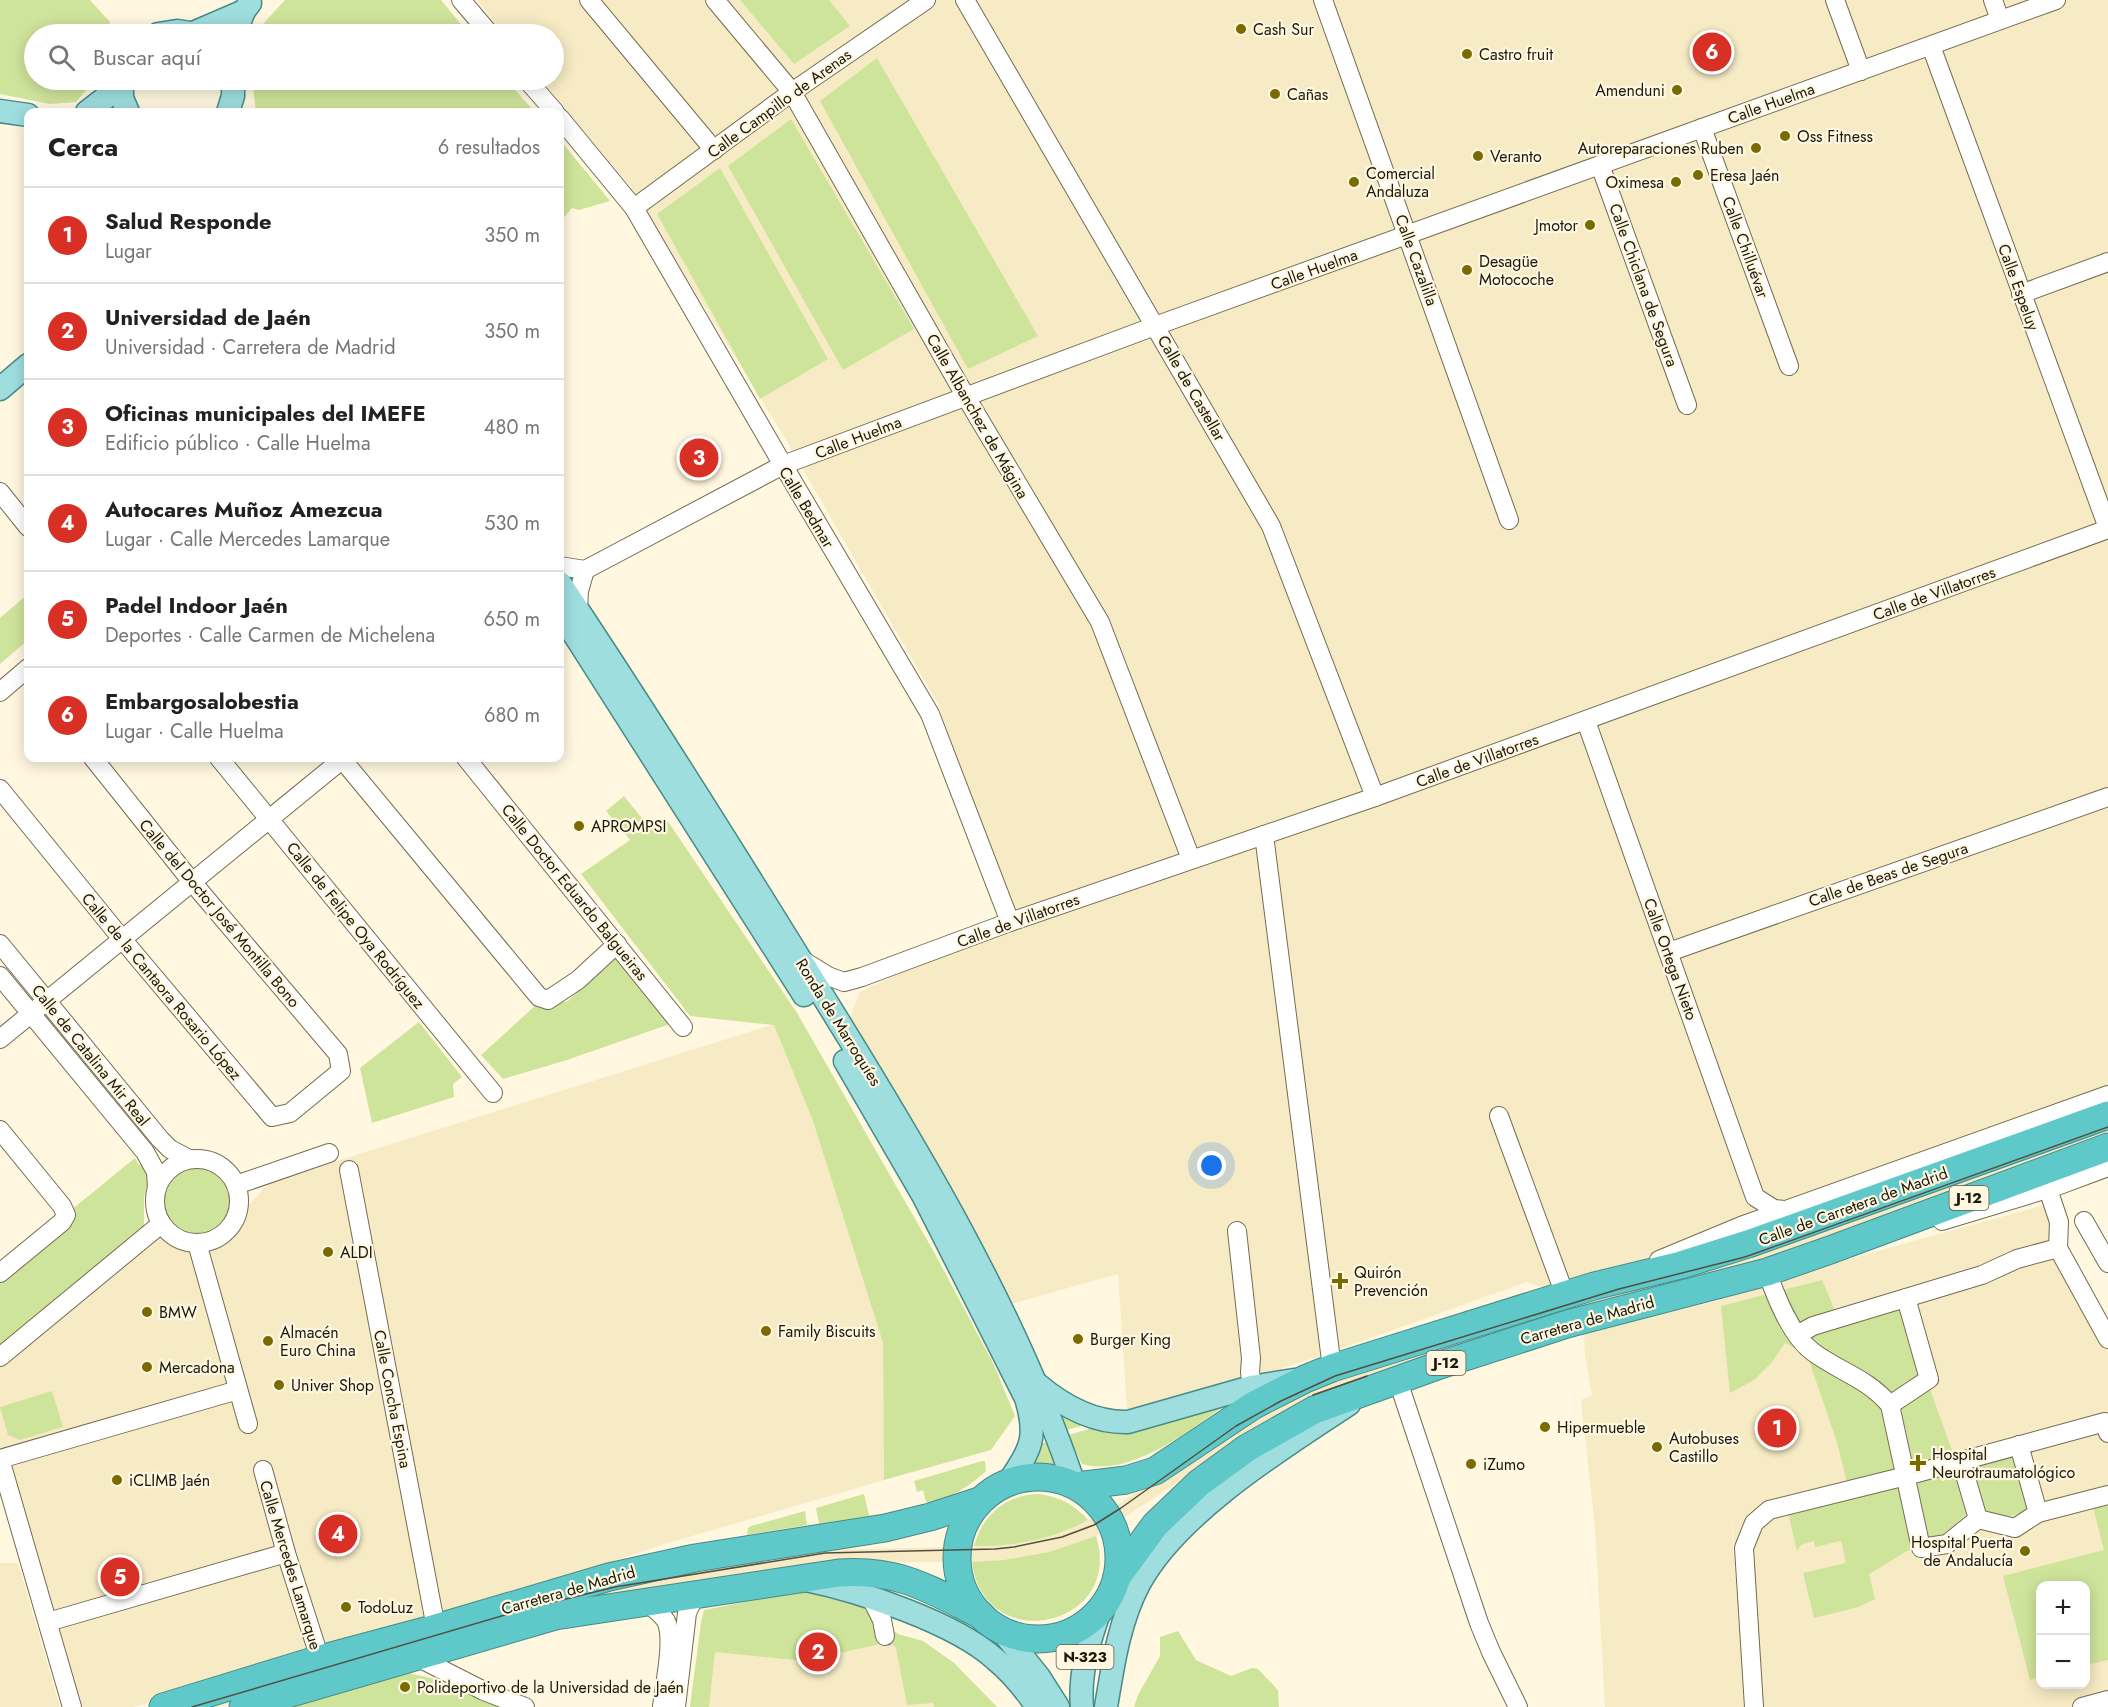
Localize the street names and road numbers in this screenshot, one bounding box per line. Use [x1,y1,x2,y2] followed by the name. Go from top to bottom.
[703,43,856,164] street label: Calle Campillo de Arenas
[1724,77,1818,130] street label: Calle Huelma
[1716,193,1775,302] street label: Calle Chilluévar
[1603,200,1684,370] street label: Calle Chiclana de Segura
[1389,211,1444,309] street label: Calle Cazalilla
[1992,241,2045,335] street label: Calle Espeluy
[1267,243,1361,296] street label: Calle Huelma
[921,330,1034,503] street label: Calle Albanchez de Mágina
[1152,331,1232,446] street label: Calle de Castellar
[812,410,905,465] street label: Calle Huelma
[773,462,840,553] street label: Calle Bedmar
[1870,561,1999,626] street label: Calle de Villatorres
[1413,728,1542,793] street label: Calle de Villatorres
[496,799,653,986] street label: Calle Doctor Eduardo Balgueiras
[134,814,306,1013] street label: Calle del Doctor José Montilla Bono
[1805,836,1971,913] street label: Calle de Beas de Segura
[281,837,431,1014] street label: Calle de Felipe Oya Rodríguez
[76,888,247,1085] street label: Calle de la Cantaora Rosario López
[954,888,1083,953] street label: Calle de Villatorres
[1638,895,1703,1024] street label: Calle Ortega Nieto
[790,954,887,1090] street label: Ronda de Marroquíes
[26,980,155,1131] street label: Calle de Catalina Mir Real
[1755,1162,1951,1251] street label: Calle de Carretera de Madrid
[1950,1186,1988,1210] road number: J-12
[1517,1290,1657,1351] street label: Carretera de Madrid
[368,1328,417,1470] street label: Calle Concha Espina
[1426,1351,1466,1375] road number: J-12
[254,1478,327,1653] street label: Calle Mercedes Lamarque
[498,1560,638,1621] street label: Carretera de Madrid
[1056,1645,1114,1669] road number: N-323

